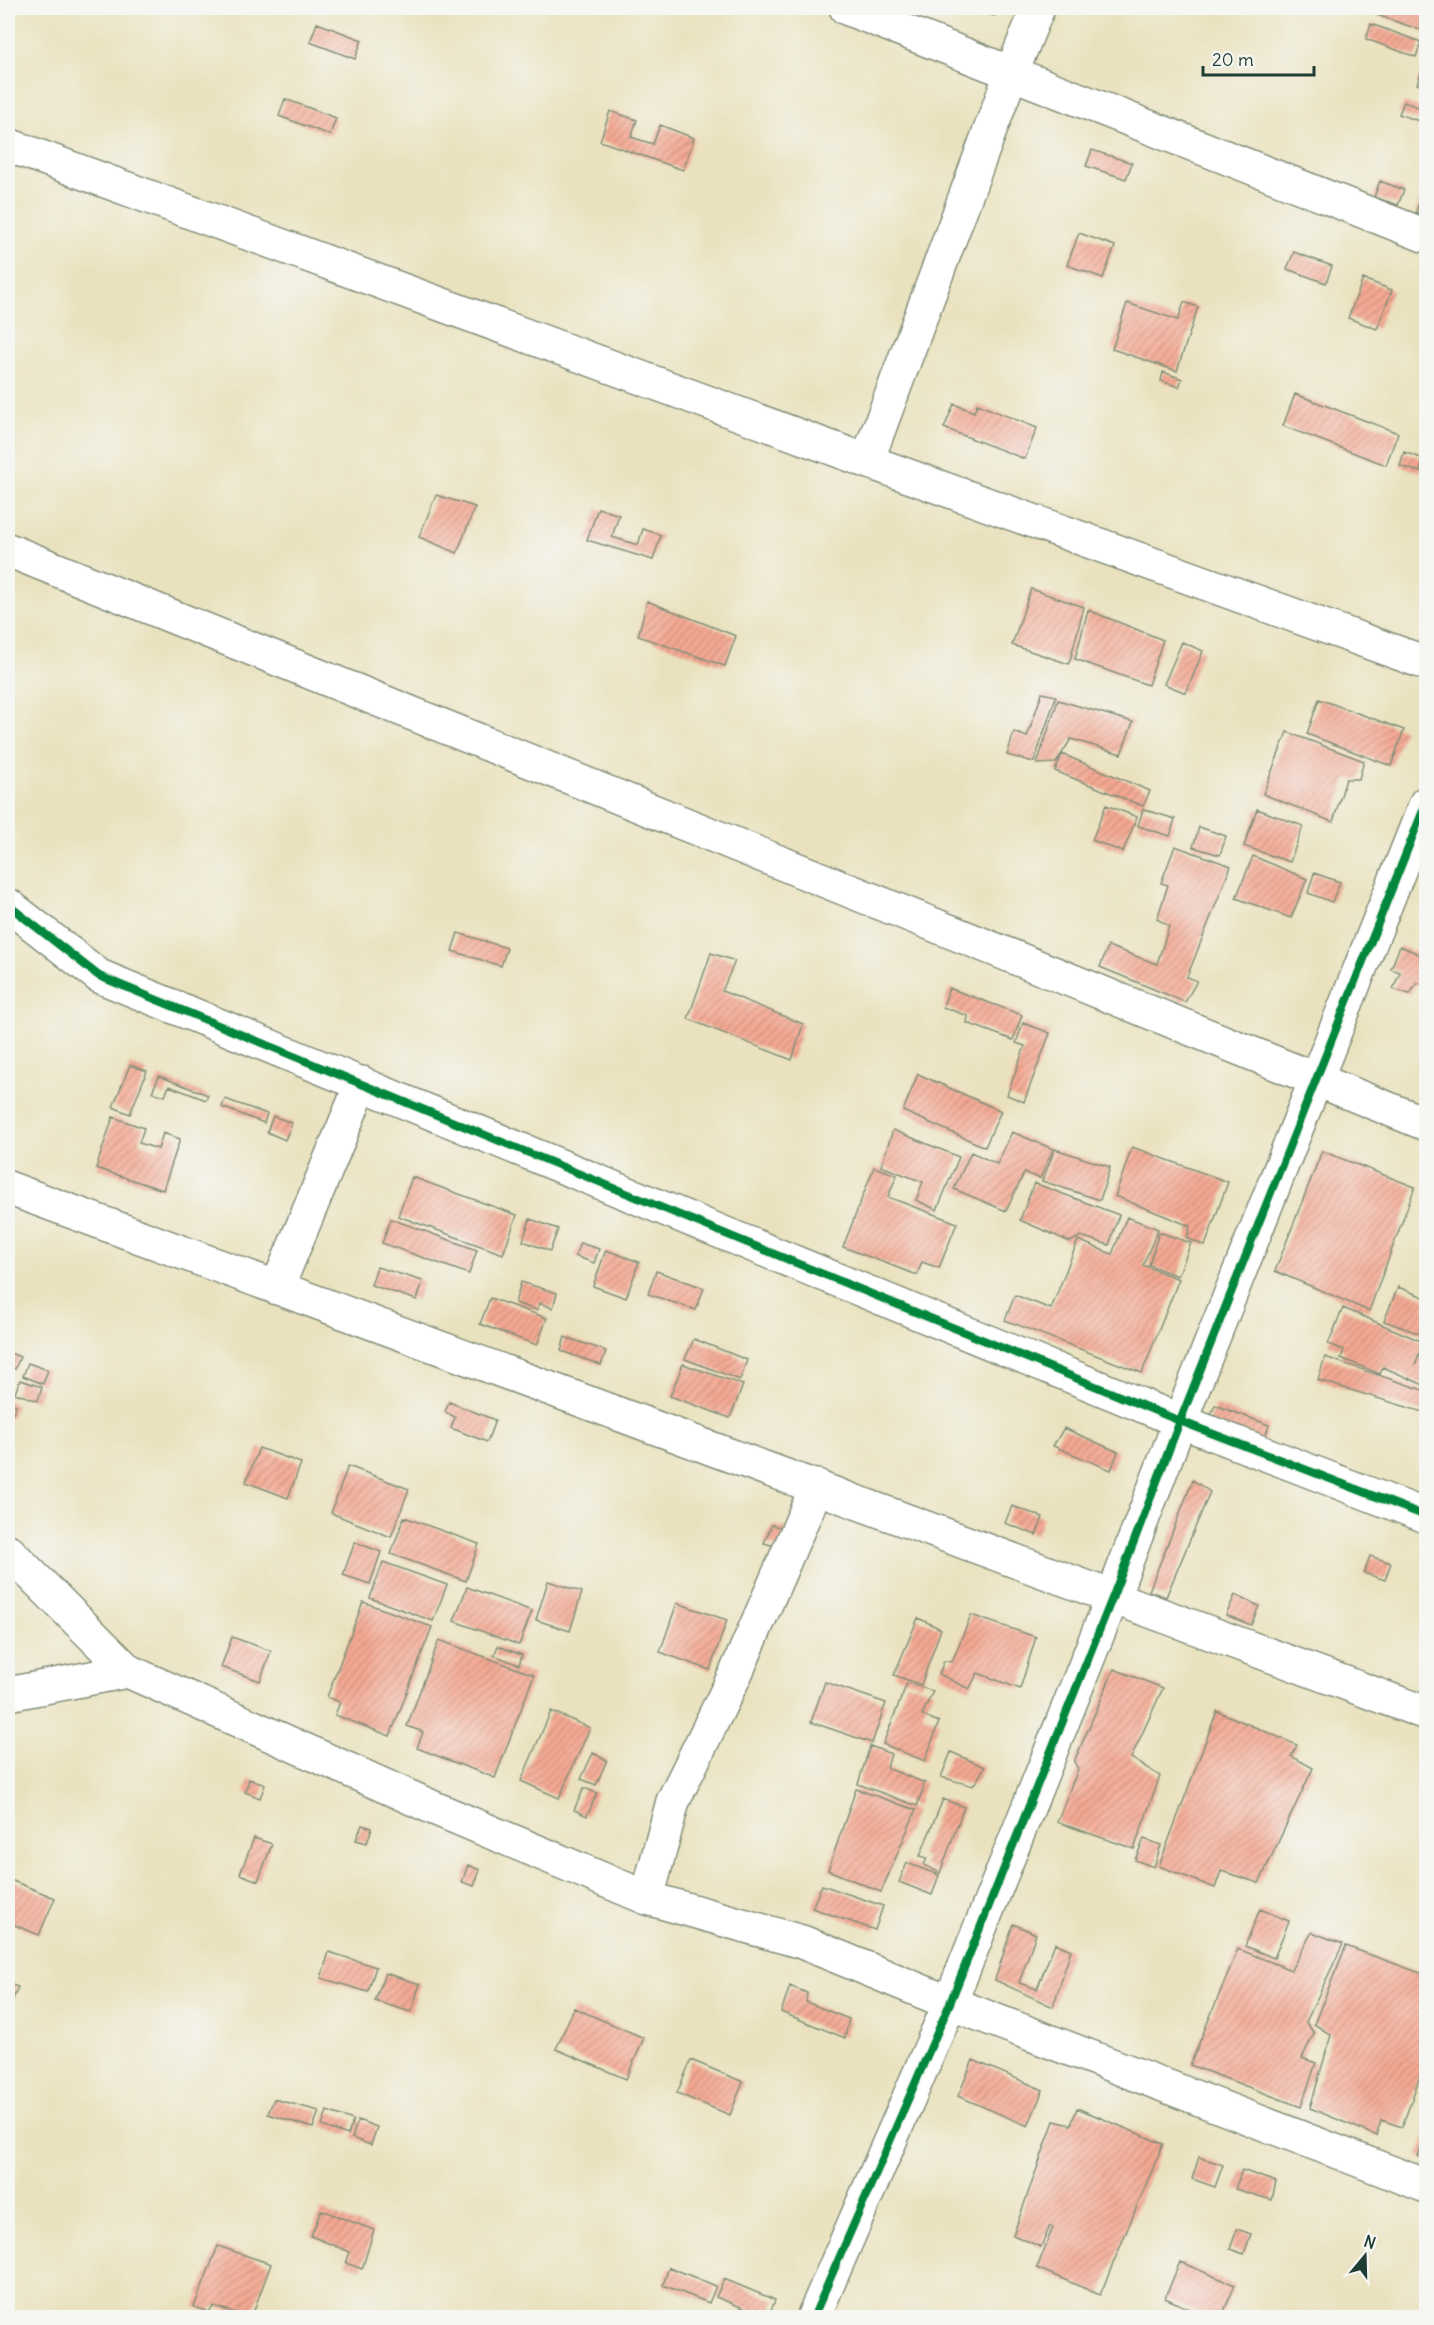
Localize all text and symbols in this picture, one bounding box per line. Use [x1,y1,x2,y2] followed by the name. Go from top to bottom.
[1203,39,1314,77] scale bar
[1212,48,1254,71] text: 20 m
[1335,2226,1395,2286] north arrow
[1361,2231,1378,2253] text: N

